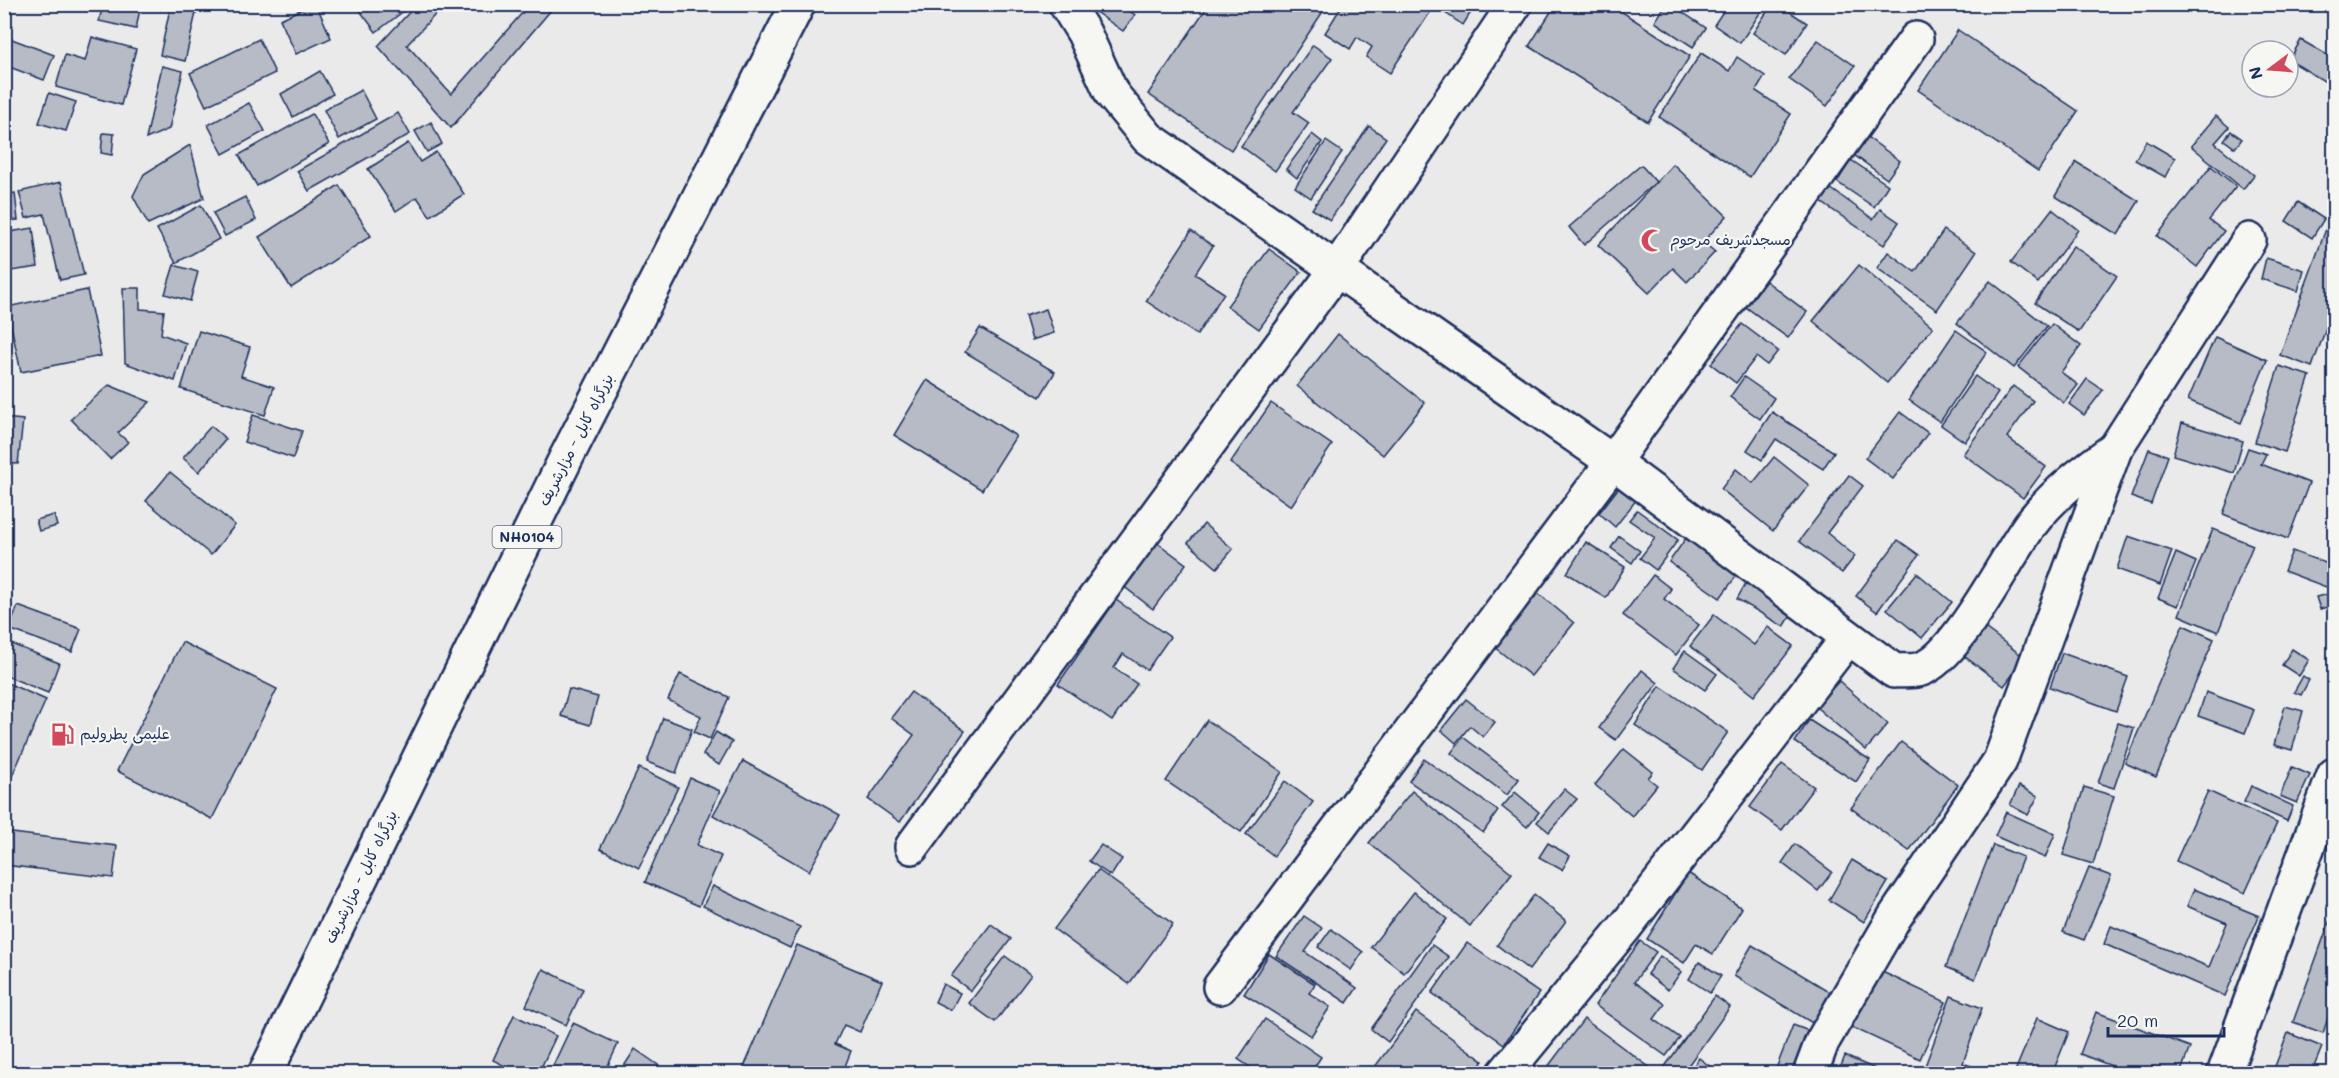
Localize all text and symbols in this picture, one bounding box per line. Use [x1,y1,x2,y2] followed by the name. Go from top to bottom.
[2240,39,2300,99] north arrow
[2243,65,2267,82] text: N
[1639,227,1665,253] mosque icon: مسجدشریف مرحوم
[1670,229,1791,252] place label: مسجدشریف مرحوم
[533,370,617,509] street label: بزرگراه کابل - مزارشریف
[492,526,562,548] road number: NH0104
[49,721,75,747] fuel station icon: علیمی پطرولیم
[80,723,170,746] place label: علیمی پطرولیم
[319,807,401,947] street label: بزرگراه کابل - مزارشریف
[2108,1000,2224,1038] scale bar
[2117,1008,2158,1032] text: 20 m

